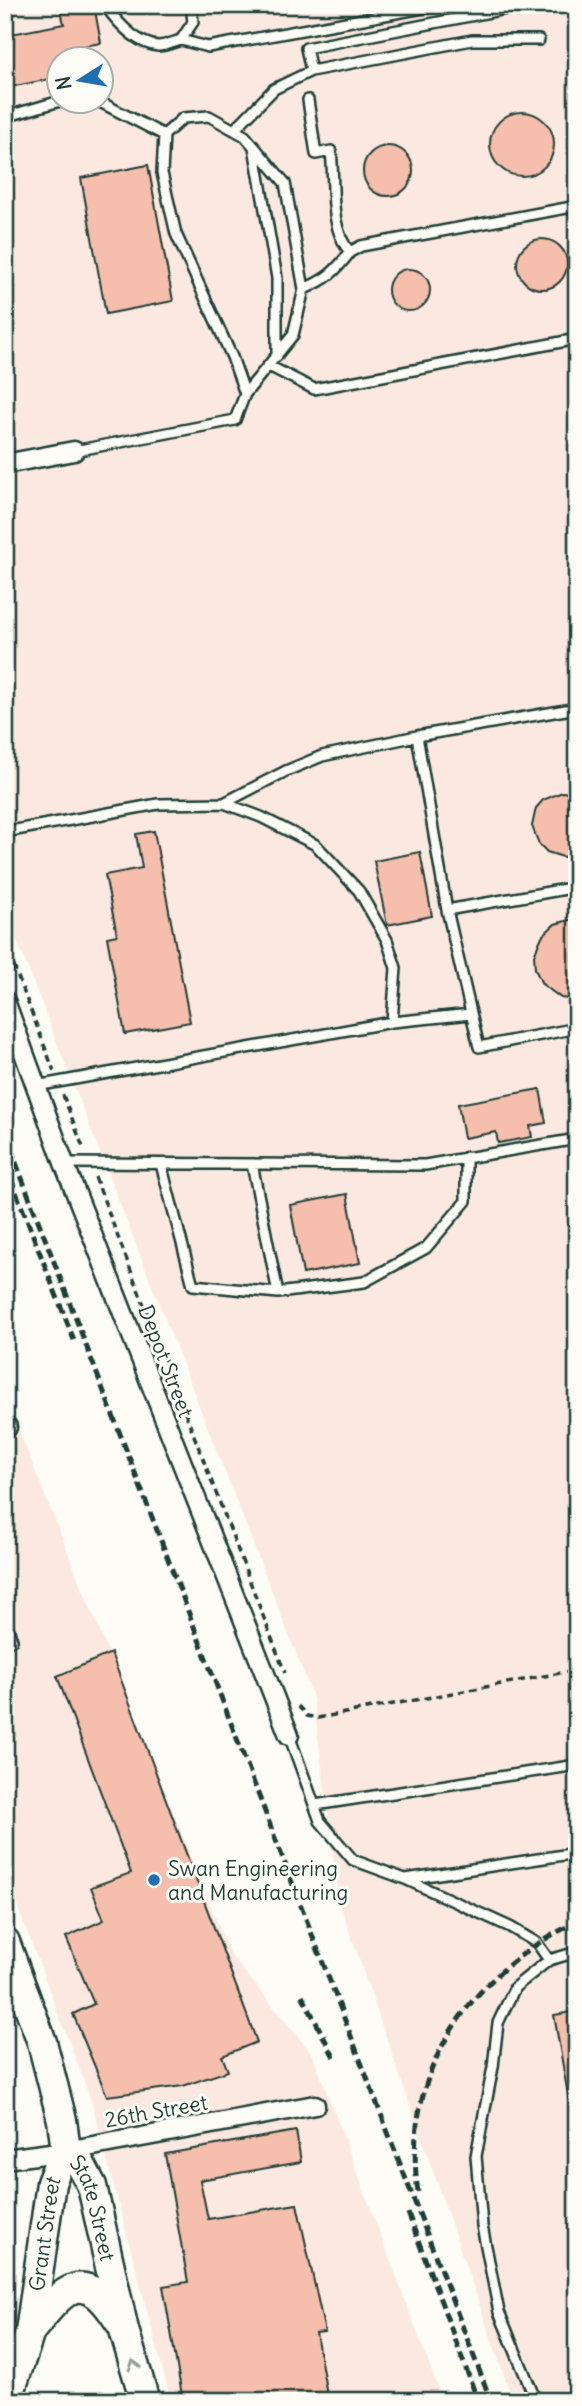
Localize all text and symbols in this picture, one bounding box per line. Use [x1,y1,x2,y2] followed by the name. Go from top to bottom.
[46,46,116,116] north arrow
[50,75,76,92] text: N
[132,1301,200,1421] street label: Depot Street
[168,1855,348,1906] place label: Swan Engineering and Manufacturing
[146,1872,162,1888] marker: Swan Engineering and Manufacturing
[103,2089,209,2133] street label: 26th Street
[65,2148,122,2263] street label: State Street
[22,2172,66,2293] street label: Grant Street
[128,2359,143,2371] one-way arrow

